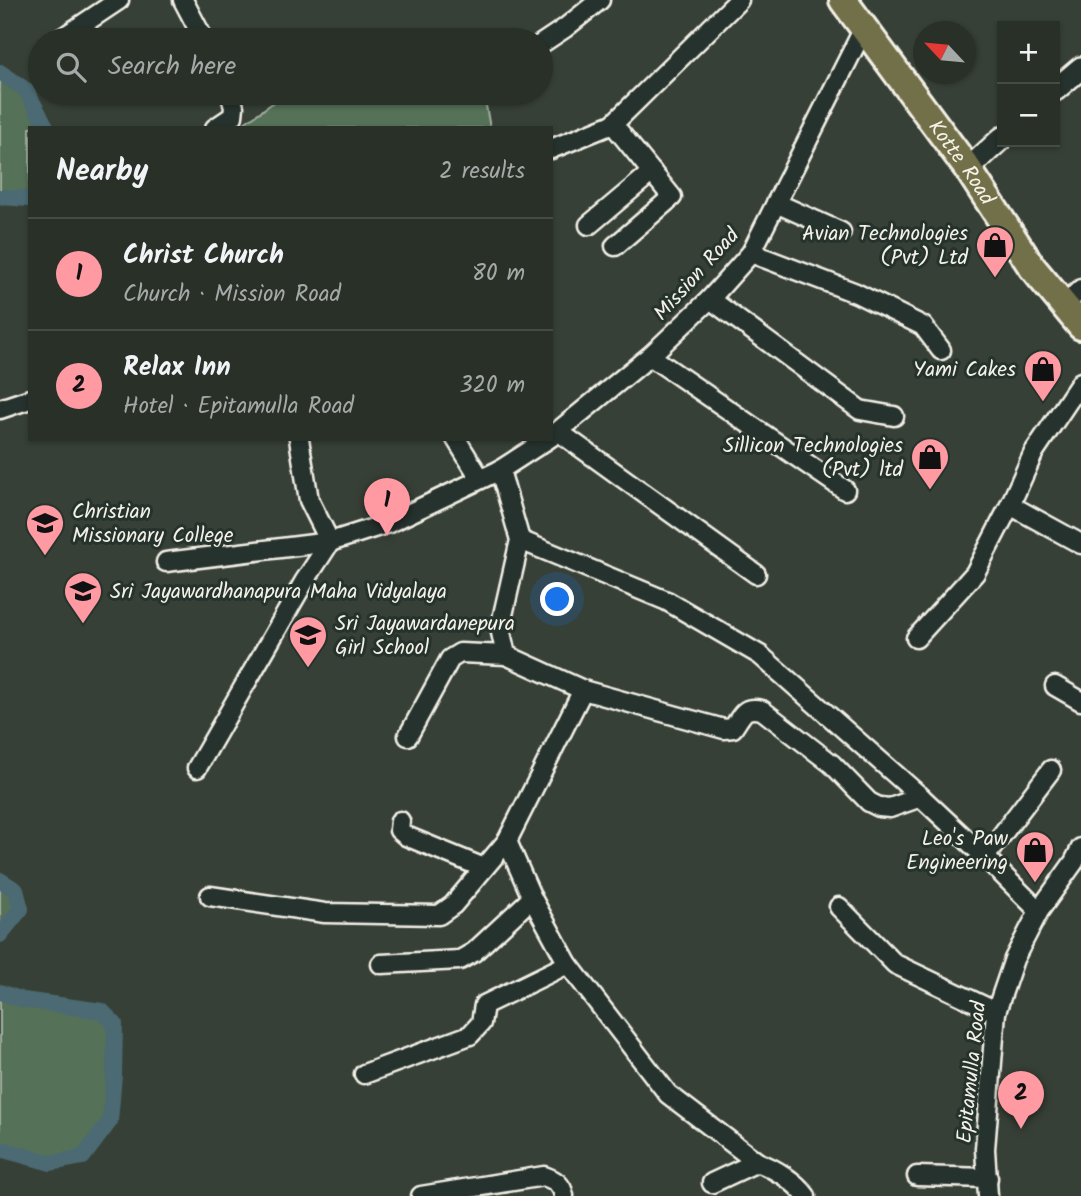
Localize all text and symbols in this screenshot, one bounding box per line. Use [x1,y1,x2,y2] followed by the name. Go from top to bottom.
[913,21,976,84] north arrow
[997,21,1060,147] map controls
[997,21,1060,84] button: +
[28,28,553,105] search box
[108,46,236,88] text: Search here
[52,48,90,86] icon: search
[997,84,1060,147] button: −
[919,113,1003,213] street label: Kotte Road
[56,148,148,196] text: Nearby
[439,154,525,190] text: 2 results
[802,218,969,275] place label: Avian Technologies (Pvt) Ltd
[646,221,748,329] street label: Mission Road
[974,224,1016,279] shop icon: Avian Technologies (Pvt) Ltd
[123,235,284,277] text: Christ Church
[76,256,82,292] text: 1
[472,256,525,292] text: 80 m
[123,277,341,313] text: Church · Mission Road
[123,347,231,389] text: Relax Inn
[1022,348,1064,403] shop icon: Yami Cakes
[913,354,1016,387] place label: Yami Cakes
[72,368,86,404] text: 2
[459,368,525,404] text: 320 m
[123,389,354,425] text: Hotel · Epitamulla Road
[723,430,904,487] place label: Sillicon Technologies (Pvt) ltd
[909,436,951,491] shop icon: Sillicon Technologies (Pvt) ltd
[364,478,410,536] pin: 1
[72,496,234,553] place label: Christian Missionary College
[24,502,66,557] school or university icon: Christian Missionary College
[62,570,104,625] school or university icon: Sri Jayawardhanapura Maha Vidyalaya
[110,576,447,609] place label: Sri Jayawardhanapura Maha Vidyalaya
[540,582,574,616] your location
[335,608,515,665] place label: Sri Jayawardanepura Girl School
[287,614,329,669] school or university icon: Sri Jayawardanepura Girl School
[906,823,1009,880] place label: Leo's Paw Engineering
[1014,829,1056,884] shop icon: Leo's Paw Engineering
[949,999,996,1145] street label: Epitamulla Road
[998,1071,1044,1129] pin: 2

